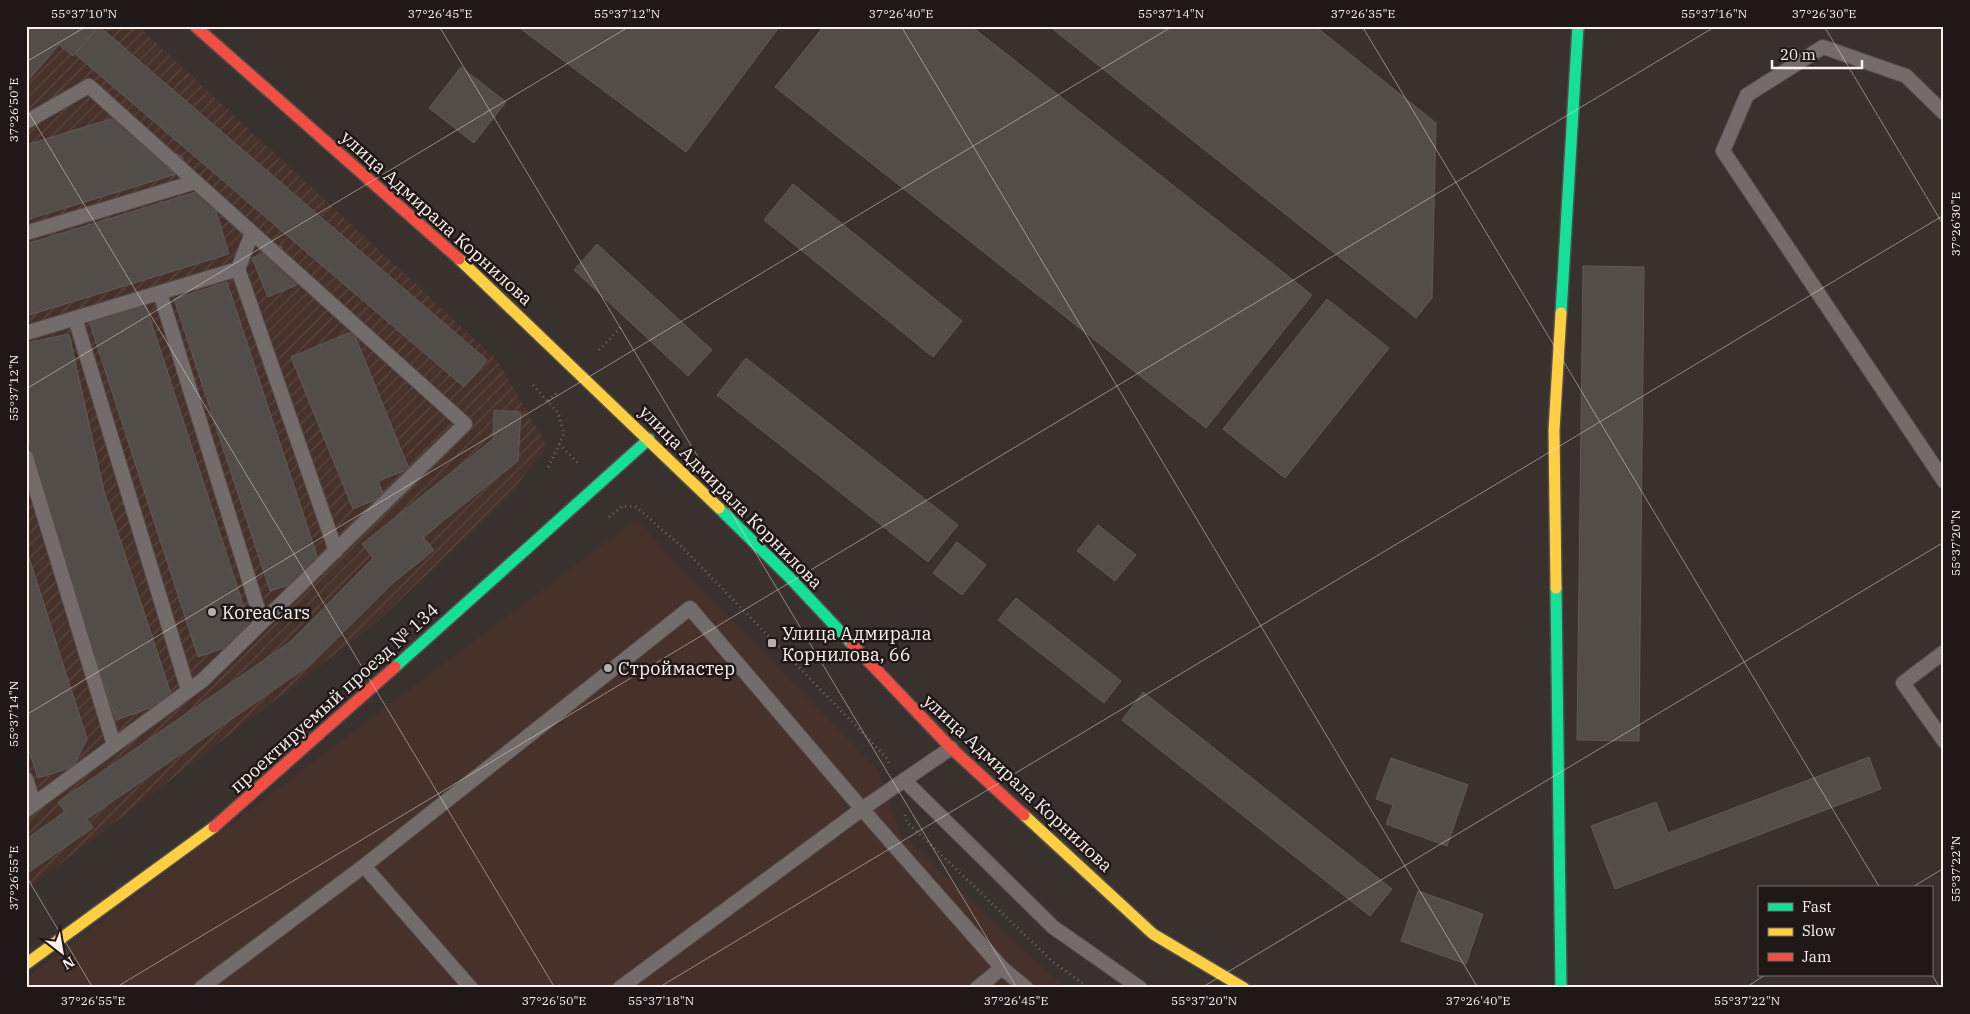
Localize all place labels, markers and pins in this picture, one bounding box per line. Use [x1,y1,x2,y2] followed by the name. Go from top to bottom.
[222,601,310,624] place label: KoreaCars
[206,606,218,618] marker: KoreaCars
[782,622,932,666] place label: Улица Адмирала Корнилова, 66
[766,637,778,649] marker: Улица Адмирала Корнилова, 66
[618,657,735,680] place label: Строймастер
[602,662,614,674] marker: Строймастер

